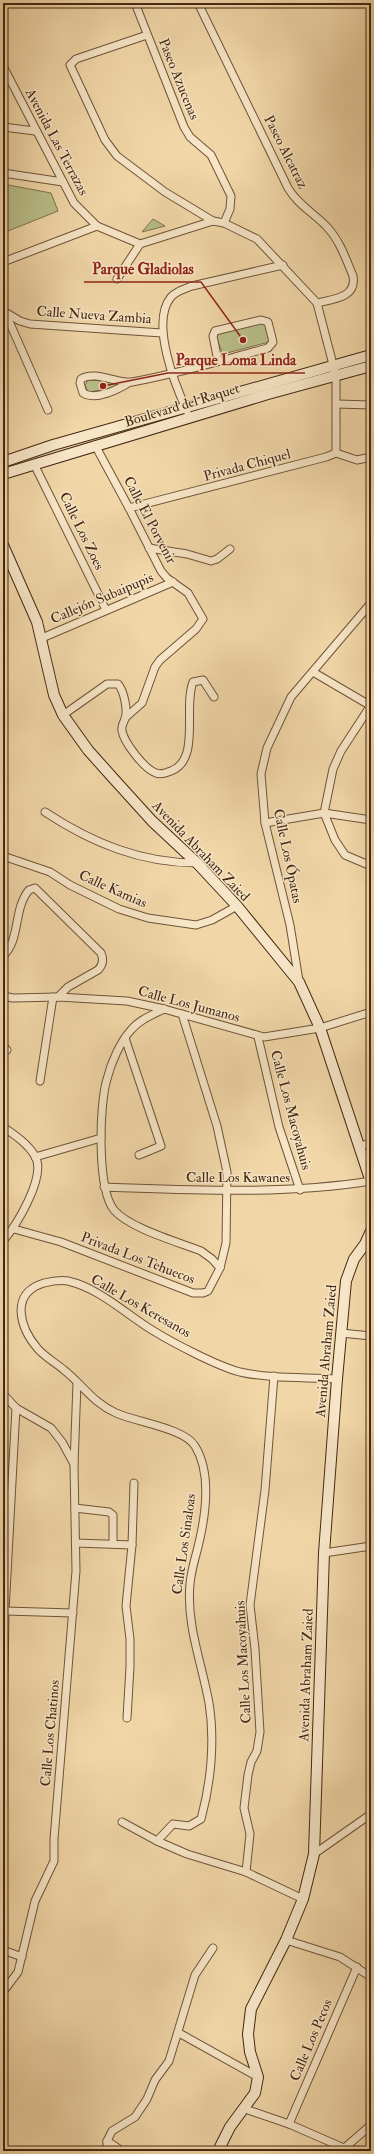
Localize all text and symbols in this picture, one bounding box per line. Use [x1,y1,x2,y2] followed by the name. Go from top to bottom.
[155,36,203,122] street label: Paseo Azucenas
[21,85,92,198] street label: Avenida Las Terrazas
[260,112,312,192] street label: Paseo Alcatraz
[84,255,201,282] callout: Parque Gladiolas
[92,260,194,280] text: Parque Gladiolas
[36,303,152,328] street label: Calle Nueva Zambia
[168,346,305,373] callout: Parque Loma Linda
[176,351,297,371] text: Parque Loma Linda
[122,379,242,431] street label: Boulevard del Raquet
[202,445,293,485] street label: Privada Chiquel
[120,473,180,567] street label: Calle El Porvenir
[56,489,108,573] street label: Calle Los Zoes
[48,569,157,628] street label: Callejón Subaipupis
[148,797,253,905] street label: Avenida Abraham Zaied
[269,807,306,905] street label: Calle Los Ópatas
[76,866,150,912] street label: Calle Kamias
[136,982,242,1026] street label: Calle Los Jumanos
[266,1048,315,1172] street label: Calle Los Macoyahuis
[186,1169,290,1186] street label: Calle Los Kawanes
[79,1228,198,1288] street label: Privada Los Tehuecos
[88,1271,194,1342] street label: Calle Los Keresanos
[312,1284,340,1419] street label: Avenida Abraham Zaied
[168,1492,200,1596] street label: Calle Los Sinaloas
[231,1600,256,1724] street label: Calle Los Macoyahuis
[295,1608,317,1743] street label: Avenida Abraham Zaied
[37,1679,63,1787] street label: Calle Los Chatinos
[286,1996,336,2084] street label: Calle Los Pecos

